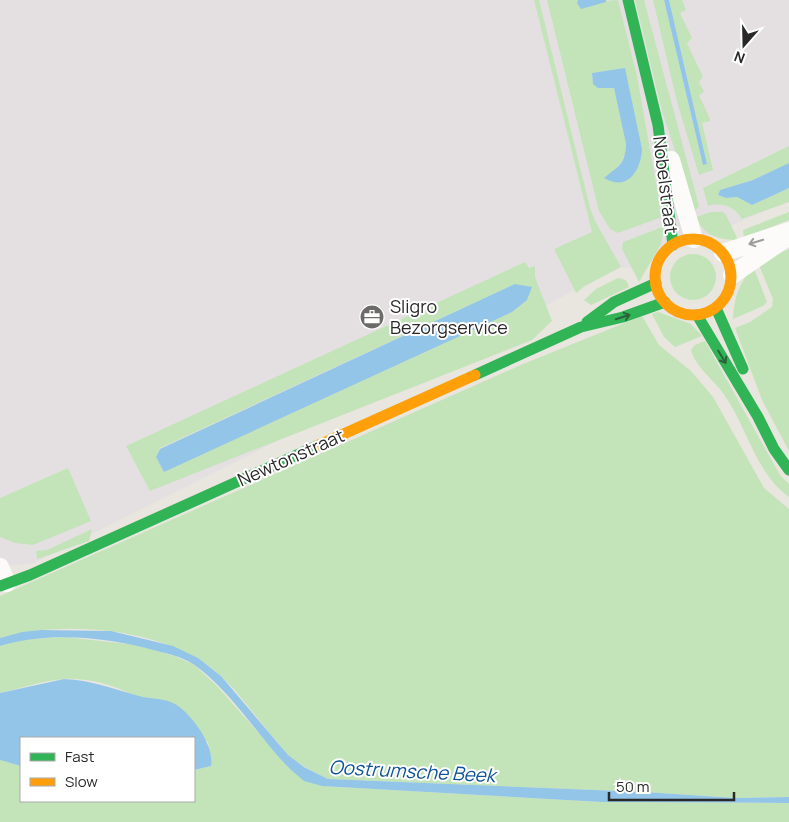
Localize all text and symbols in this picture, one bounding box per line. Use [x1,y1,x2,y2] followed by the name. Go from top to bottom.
[719,20,769,70] north arrow
[731,47,747,68] text: N
[648,135,684,235] street label: Nobelstraat
[748,237,764,247] one-way arrow
[390,294,508,339] place label: Sligro Bezorgservice
[359,304,385,330] office icon: Sligro Bezorgservice
[615,311,631,321] one-way arrow
[718,350,728,364] one-way arrow
[233,423,348,491] street label: Newtonstraat
[20,737,195,802] legend
[65,746,94,767] text: Fast
[328,754,498,788] water label: Oostrumsche Beek
[609,770,734,802] scale bar
[65,771,98,792] text: Slow
[616,776,650,797] text: 50 m

